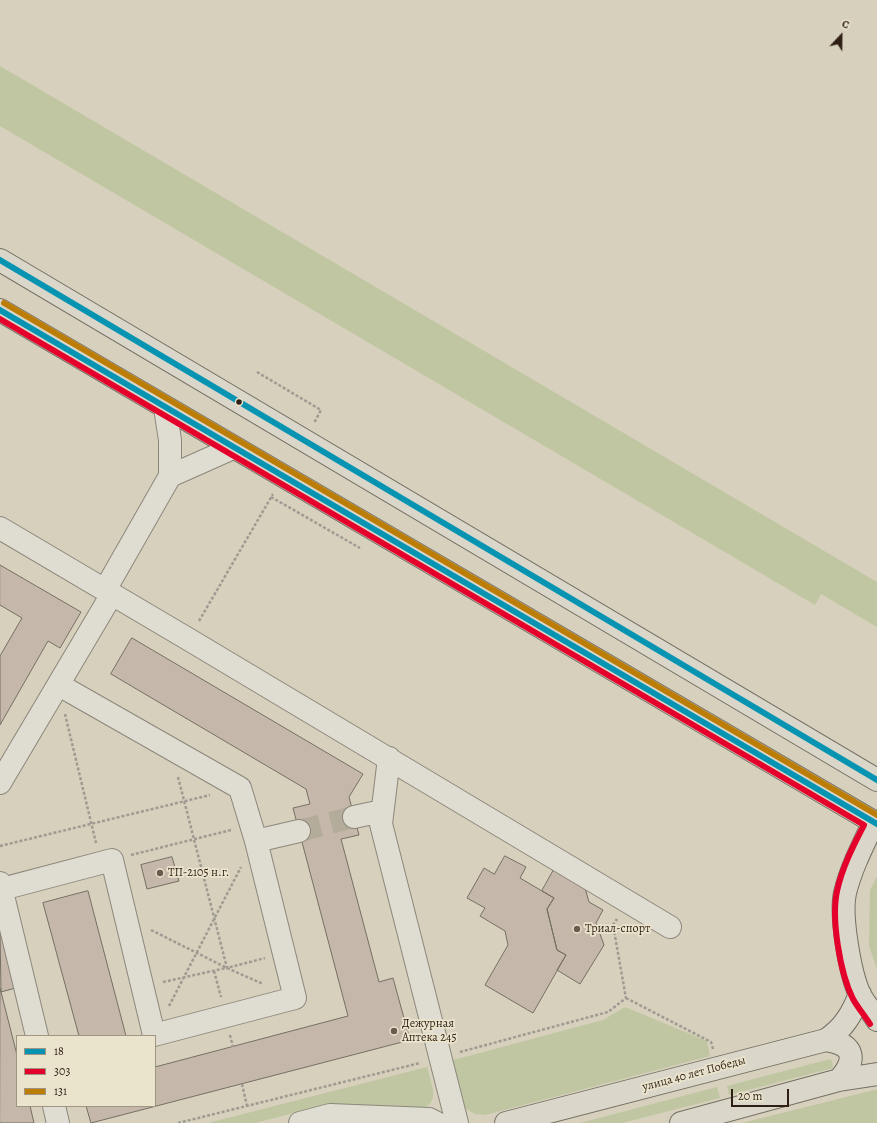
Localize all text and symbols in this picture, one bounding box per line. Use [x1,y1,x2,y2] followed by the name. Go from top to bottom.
[821,16,861,56] north arrow
[840,16,852,33] text: С
[234,397,244,407] unlabelled marker
[168,866,229,880] place label: ТП-2105 н.г.
[155,868,165,878] marker: ТП-2105 н.г.
[585,922,650,936] place label: Триал-спорт
[572,924,582,934] marker: Триал-спорт
[402,1017,457,1045] place label: Дежурная Аптека 245
[389,1026,399,1036] marker: Дежурная Аптека 245
[16,1035,156,1107] legend
[54,1043,64,1059] text: 18
[641,1053,747,1095] street label: улица 40 лет Победы
[54,1063,70,1079] text: 303
[733,1081,791,1107] scale bar
[54,1083,67,1099] text: 131
[738,1088,762,1104] text: 20 m

